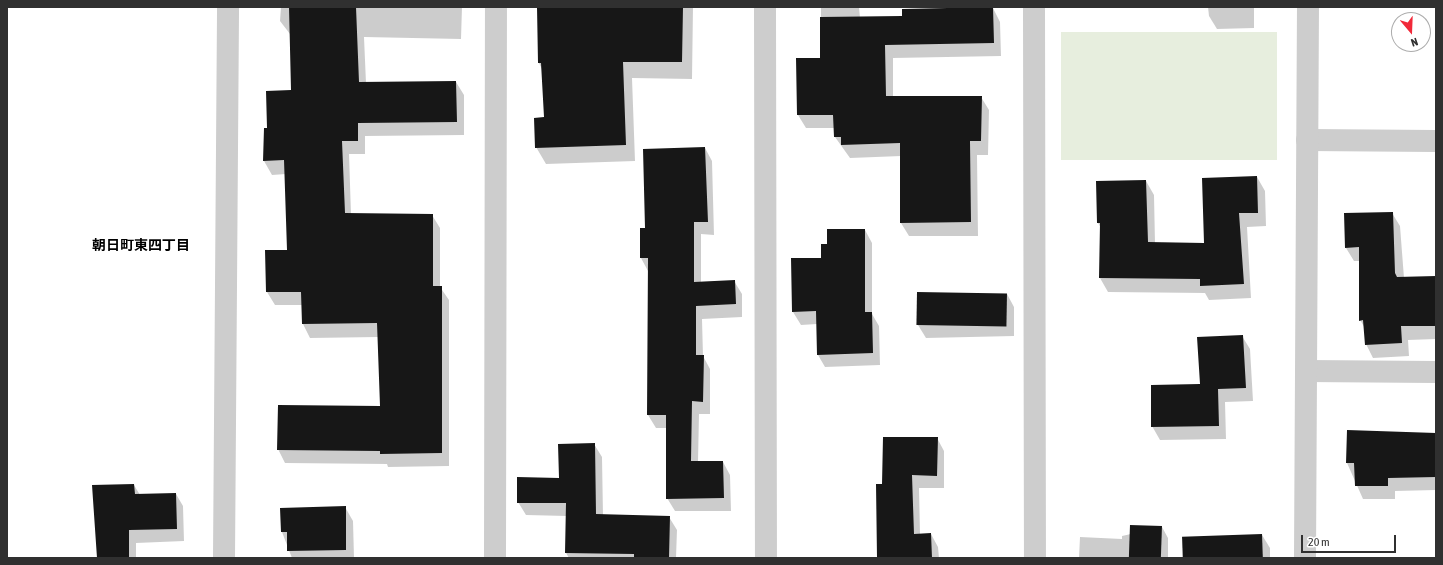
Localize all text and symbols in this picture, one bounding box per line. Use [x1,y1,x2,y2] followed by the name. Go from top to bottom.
[1391,12,1431,52] north arrow
[1410,36,1420,49] text: N
[92,237,190,253] district label: 朝日町東四丁目
[1303,527,1398,553] scale bar
[1308,535,1330,549] text: 20 m

